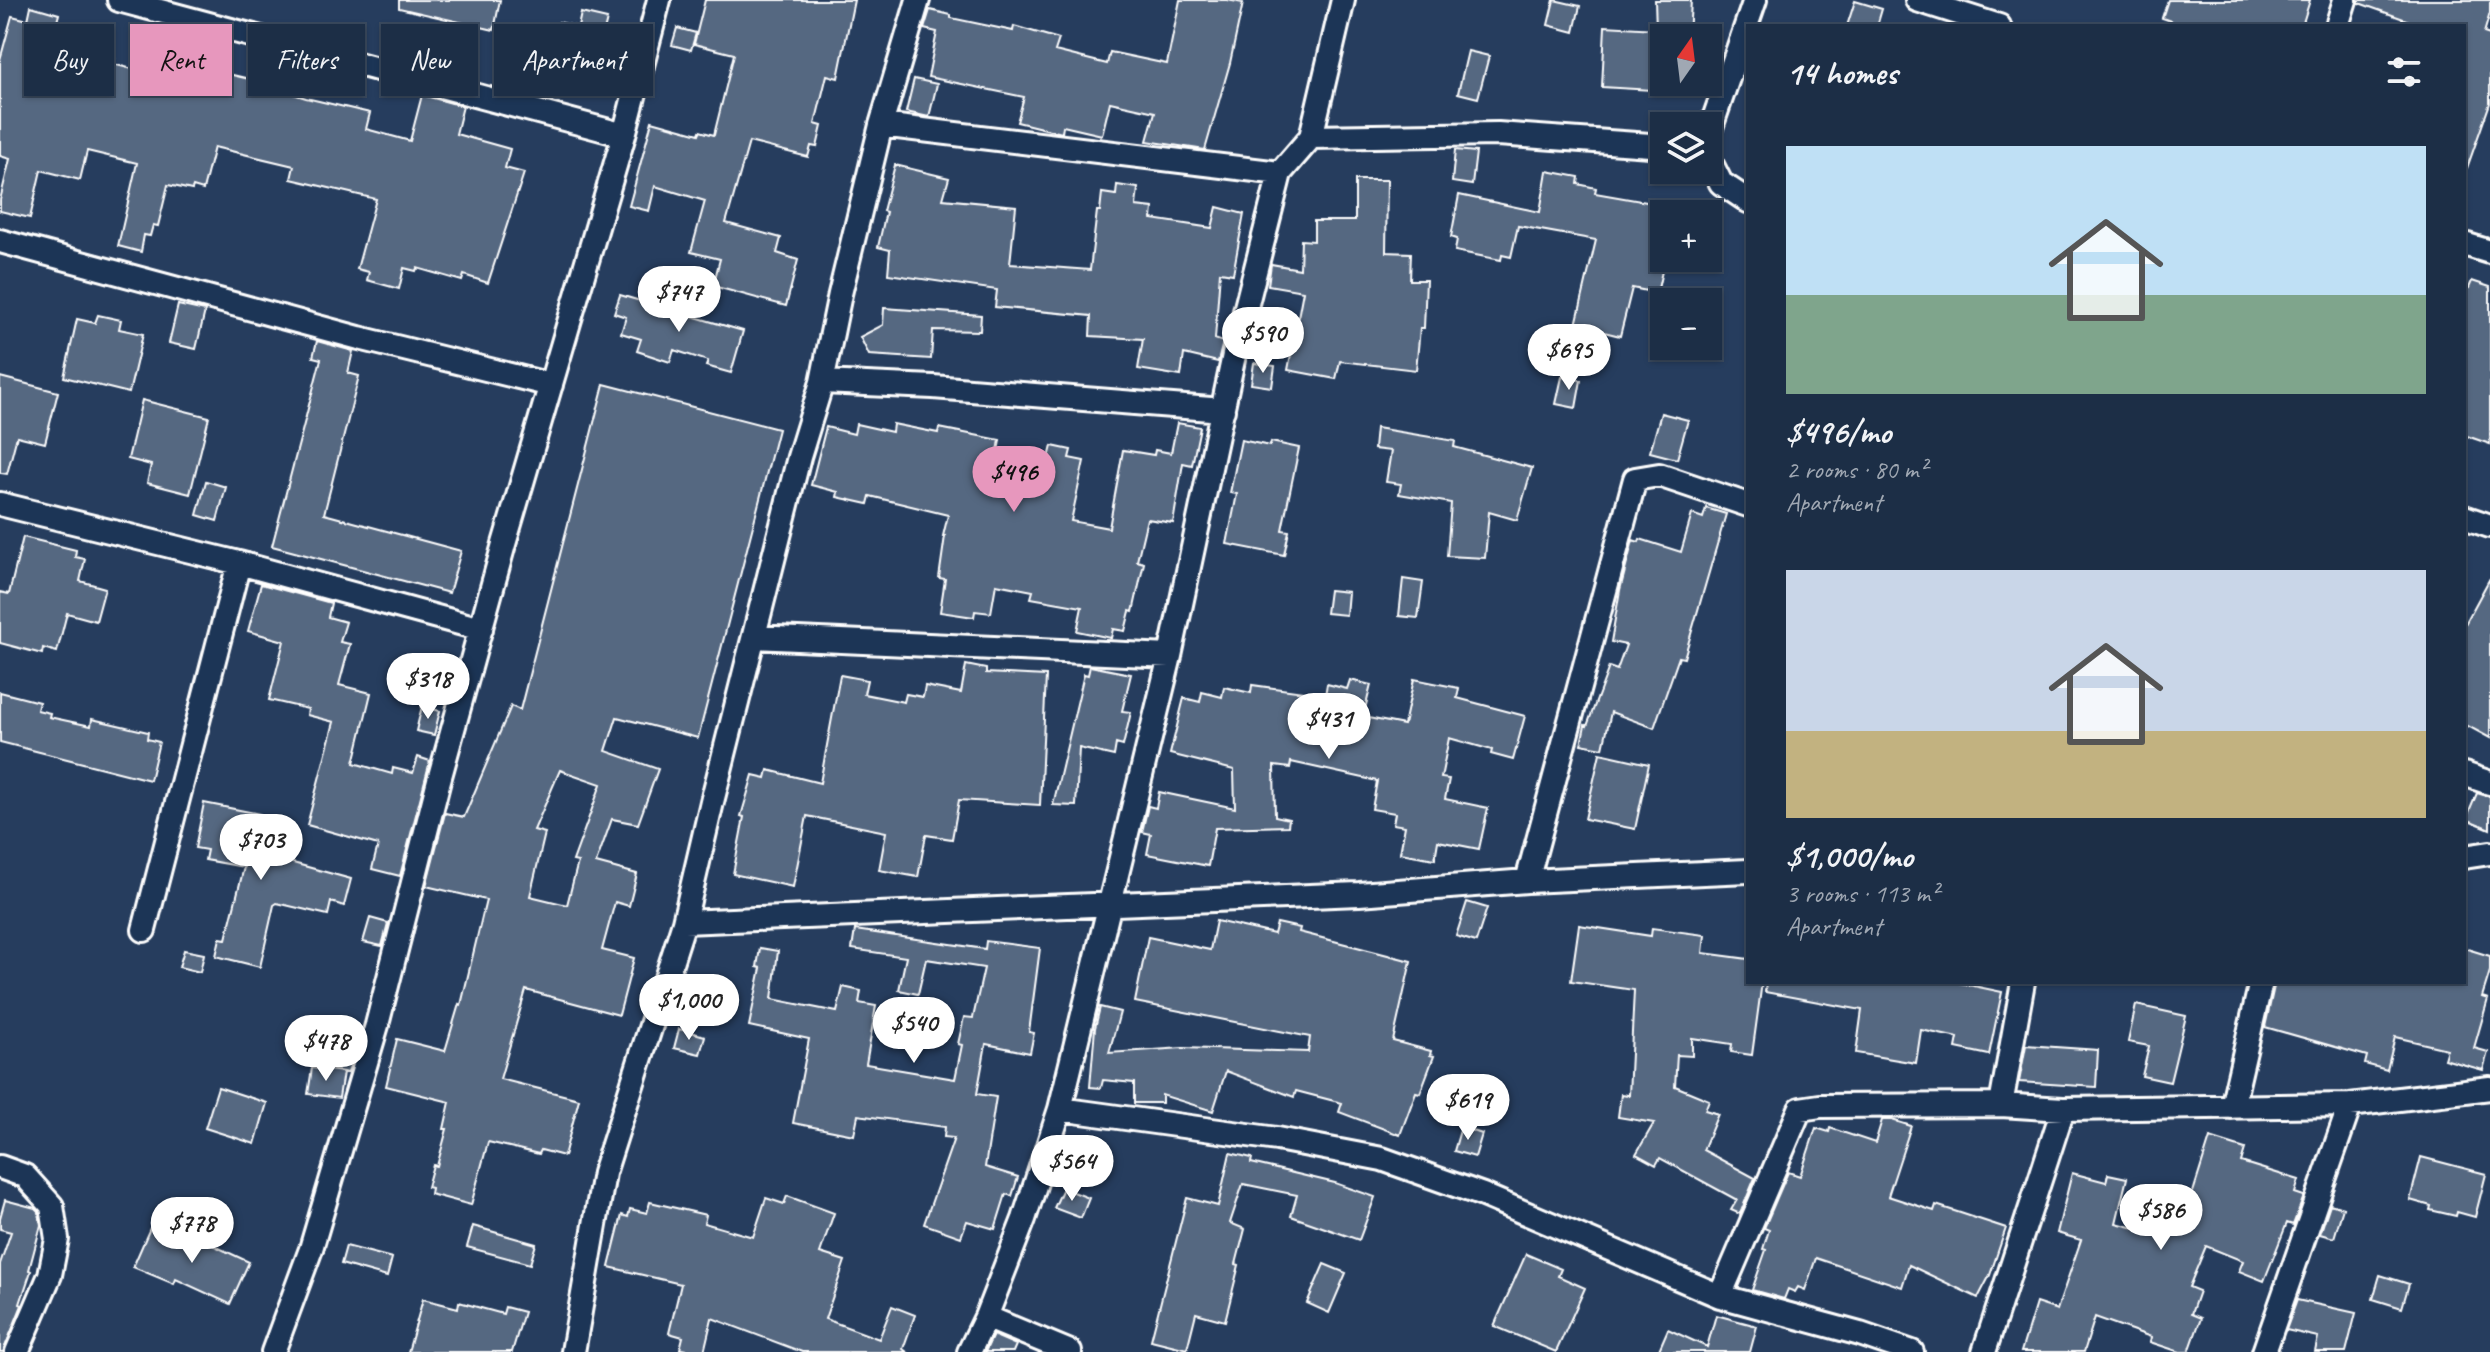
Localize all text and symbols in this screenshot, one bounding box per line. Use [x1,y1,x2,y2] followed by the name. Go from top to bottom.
[24,24,114,96] chip: Buy
[130,24,232,96] chip: Rent
[248,24,365,96] chip: Filters
[381,24,478,96] chip: New
[494,24,653,96] chip: Apartment
[1650,24,1722,96] north arrow
[1650,24,1722,360] map controls
[2382,50,2426,94] icon: filters
[1786,51,1897,94] text: 14 homes
[1650,112,1722,184] button: layers
[2034,198,2178,342] icon: home
[1650,200,1722,272] button: +
[632,266,726,334] pin: $747
[656,275,702,308] text: $747
[1650,288,1722,360] button: −
[1216,307,1310,375] pin: $590
[1240,316,1286,349] text: $590
[1522,324,1616,392] pin: $695
[1546,333,1592,366] text: $695
[1786,410,1891,453] text: $496/mo
[967,446,1061,514] pin: $496
[1786,453,1927,486] text: 2 rooms · 80 m²
[990,455,1038,488] text: $496
[1786,486,1882,519] text: Apartment
[2034,622,2178,766] icon: home
[381,653,475,721] pin: $318
[405,662,451,695] text: $318
[1282,693,1376,761] pin: $431
[1306,702,1352,735] text: $431
[214,814,308,882] pin: $703
[238,823,284,856] text: $703
[1786,834,1913,877] text: $1,000/mo
[1786,877,1938,910] text: 3 rooms · 113 m²
[1786,910,1882,943] text: Apartment
[624,974,754,1042] pin: $1,000
[657,983,721,1016] text: $1,000
[867,997,961,1065] pin: $540
[891,1006,937,1039] text: $540
[279,1015,373,1083] pin: $478
[303,1024,349,1057] text: $478
[1421,1074,1515,1142] pin: $619
[1444,1083,1492,1116] text: $619
[1025,1135,1119,1203] pin: $564
[1049,1144,1095,1177] text: $564
[2114,1184,2208,1252] pin: $586
[2138,1193,2184,1226] text: $586
[145,1197,239,1265] pin: $778
[169,1206,215,1239] text: $778

